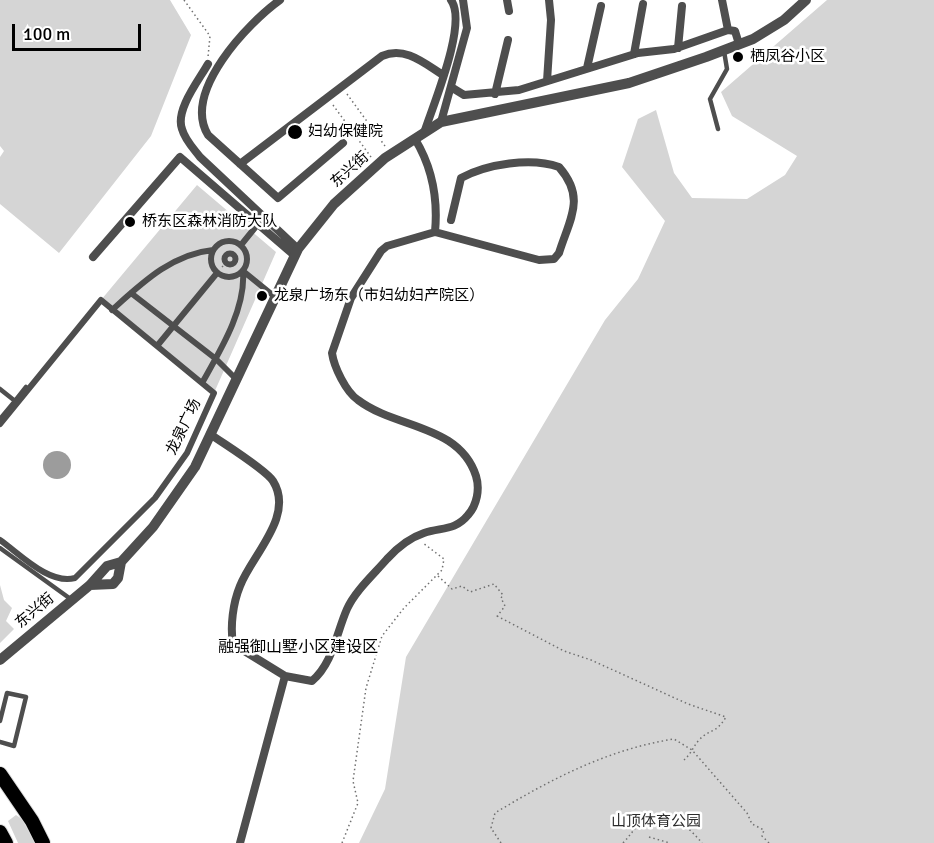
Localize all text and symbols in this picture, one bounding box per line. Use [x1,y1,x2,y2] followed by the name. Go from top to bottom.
[15,12,144,50] scale bar
[23,23,70,45] text: 100 m
[750,48,825,66] place label: 栖凤谷小区
[731,50,745,64] marker: 栖凤谷小区
[286,123,304,141] marker: 妇幼保健院
[308,123,383,141] place label: 妇幼保健院
[327,148,373,192] street label: 东兴街
[142,213,277,231] place label: 桥东区森林消防大队
[123,215,137,229] marker: 桥东区森林消防大队
[274,287,484,305] place label: 龙泉广场东（市妇幼妇产院区）
[255,289,269,303] marker: 龙泉广场东（市妇幼妇产院区）
[163,396,205,458] street label: 龙泉广场
[12,590,58,632] street label: 东兴街
[218,638,378,658] district label: 融强御山墅小区建设区
[611,813,701,831] park label: 山顶体育公园

